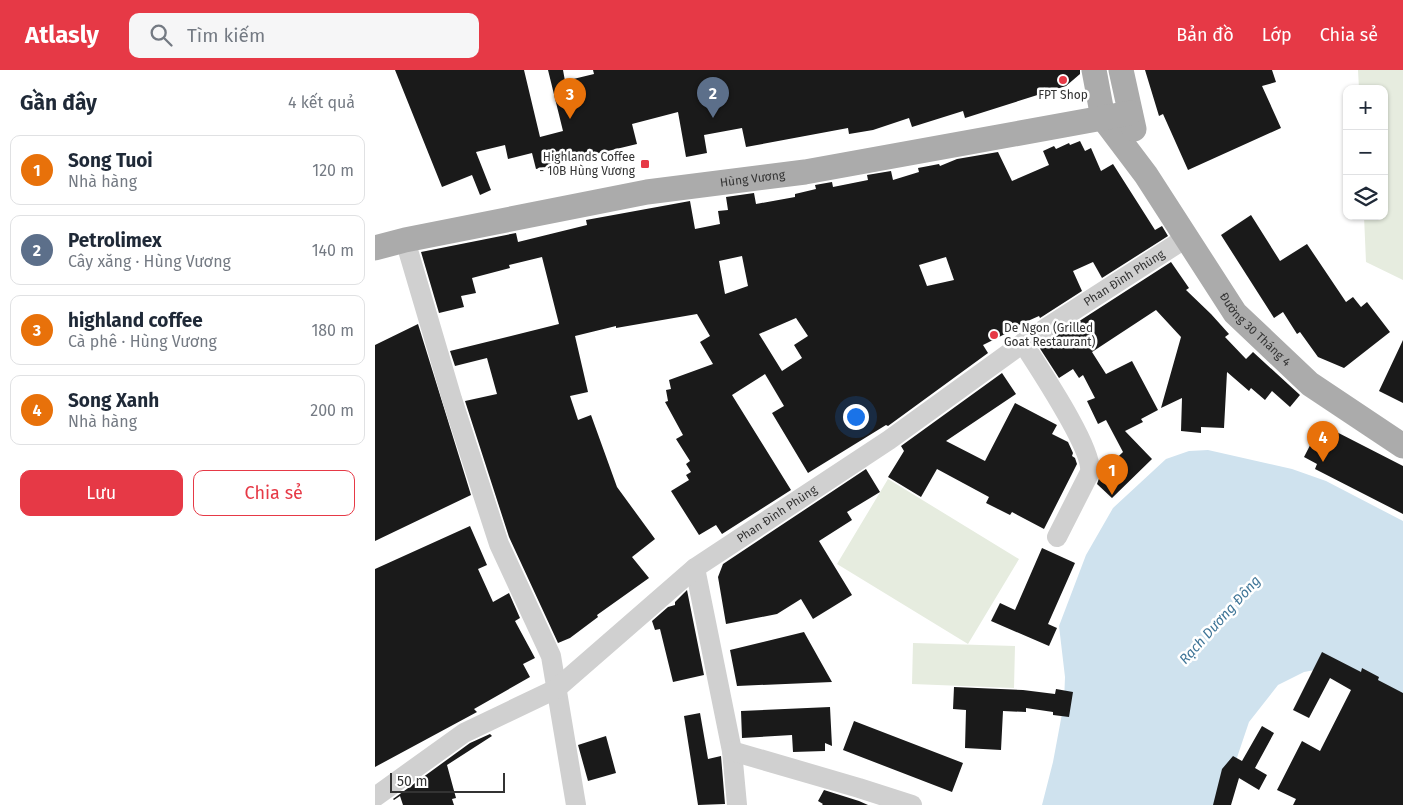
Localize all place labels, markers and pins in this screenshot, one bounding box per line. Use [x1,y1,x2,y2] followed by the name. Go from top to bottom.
[1057,74,1069,86] marker: FPT Shop
[697,77,729,118] pin: 2
[554,78,586,119] pin: 3
[1038,88,1088,102] place label: FPT Shop
[539,150,636,178] place label: Highlands Coffee - 10B Hùng Vương
[639,158,651,170] marker: Highlands Coffee - 10B Hùng Vương
[1004,321,1096,349] place label: De Ngon (Grilled Goat Restaurant)
[988,329,1000,341] marker: De Ngon (Grilled Goat Restaurant)
[1307,421,1339,462] pin: 4
[1096,454,1128,495] pin: 1

